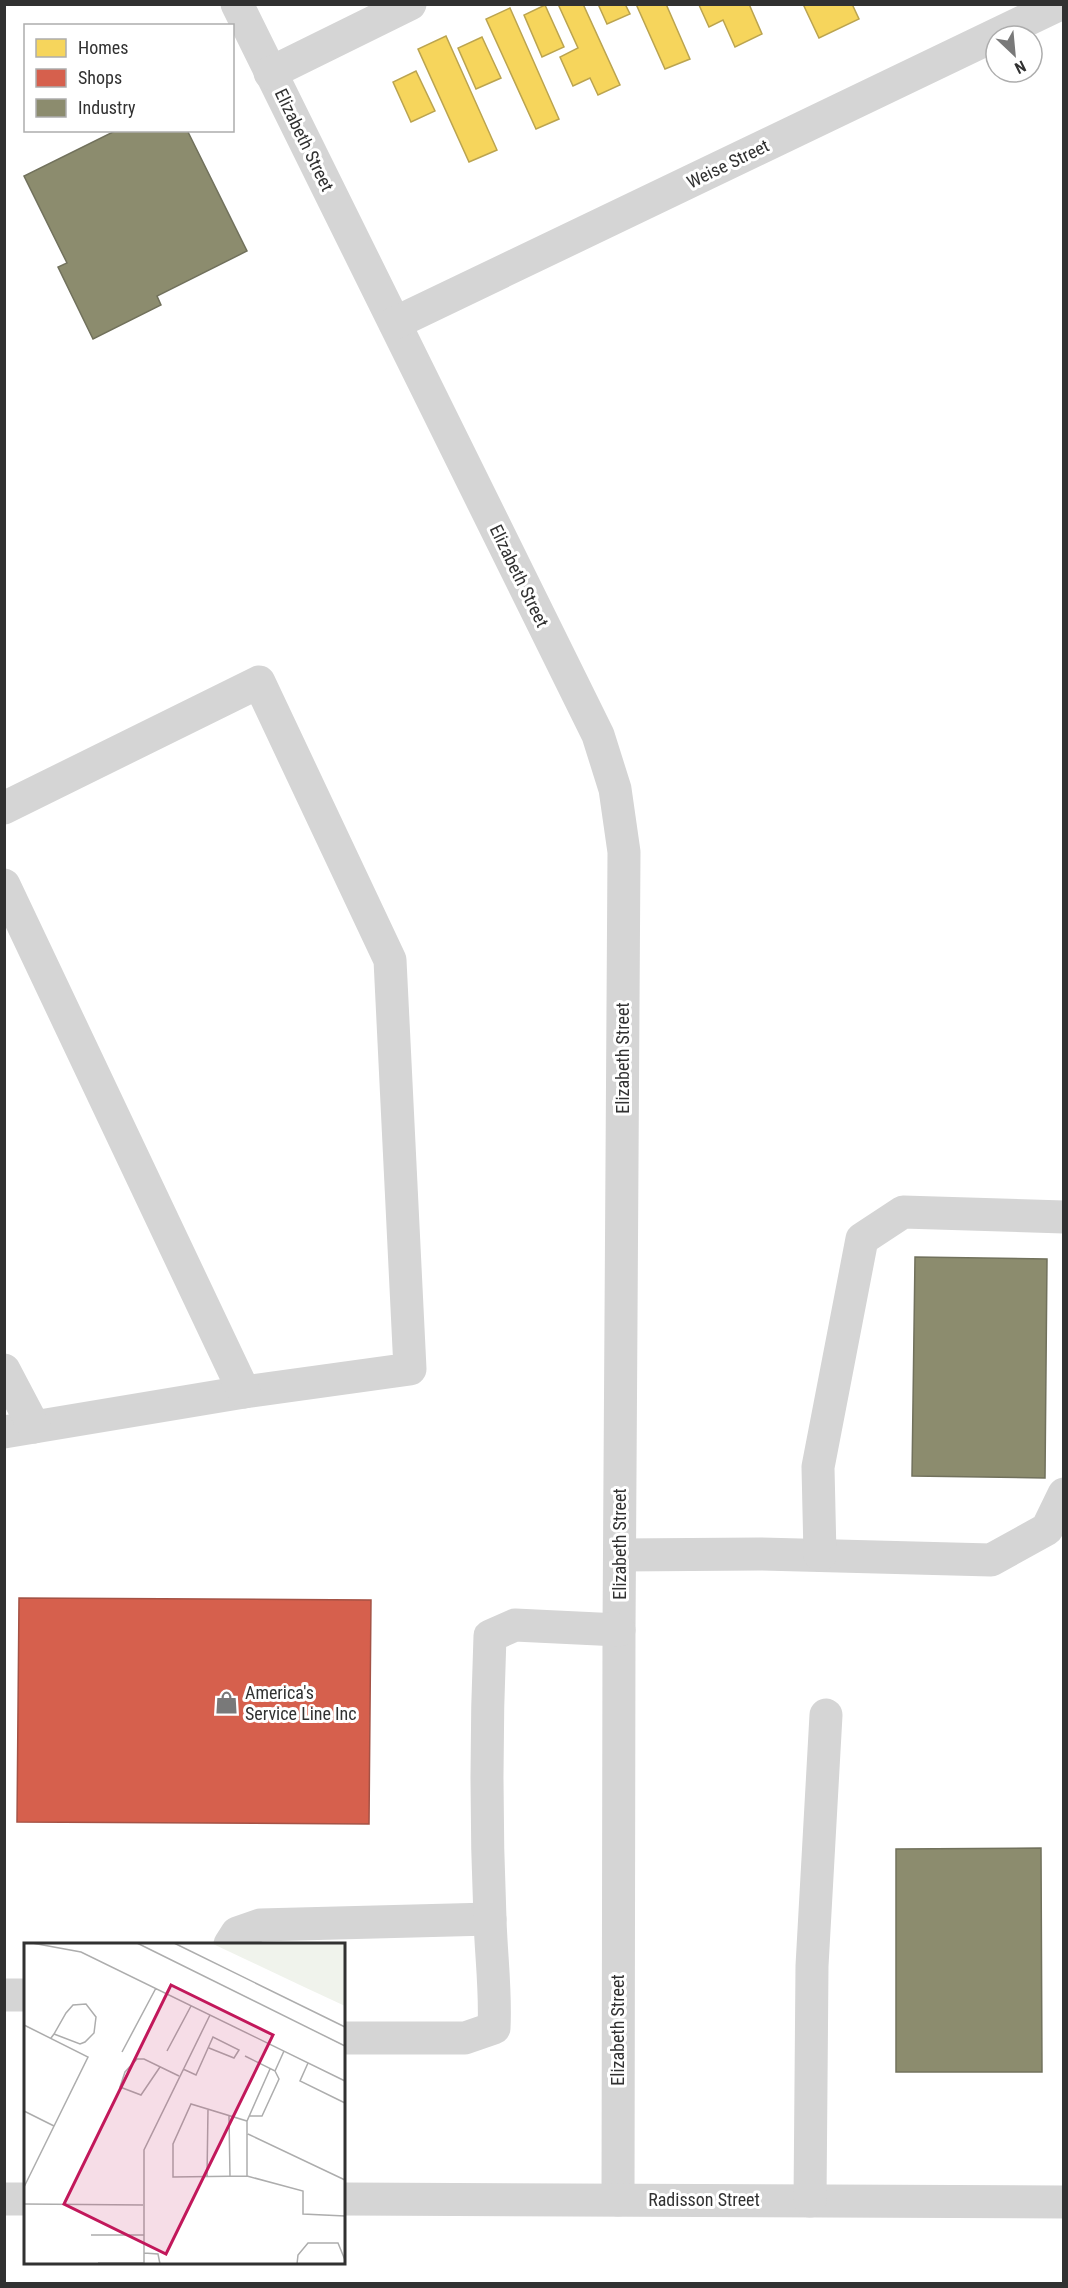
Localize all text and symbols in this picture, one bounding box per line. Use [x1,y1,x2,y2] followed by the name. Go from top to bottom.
[24,24,234,132] legend
[984,24,1044,84] north arrow
[78,37,128,58] text: Homes
[1012,56,1029,78] text: N
[78,67,122,88] text: Shops
[271,85,338,194] street label: Elizabeth Street
[78,97,136,118] text: Industry
[683,135,772,192] street label: Weise Street
[486,521,553,630] street label: Elizabeth Street
[612,1002,633,1114] street label: Elizabeth Street
[609,1488,630,1600] street label: Elizabeth Street
[245,1682,357,1724] place label: America's Service Line Inc
[214,1690,240,1716] shop icon: America's Service Line Inc
[24,1943,345,2264] inset map
[607,1974,628,2086] street label: Elizabeth Street
[648,2189,760,2210] street label: Radisson Street

